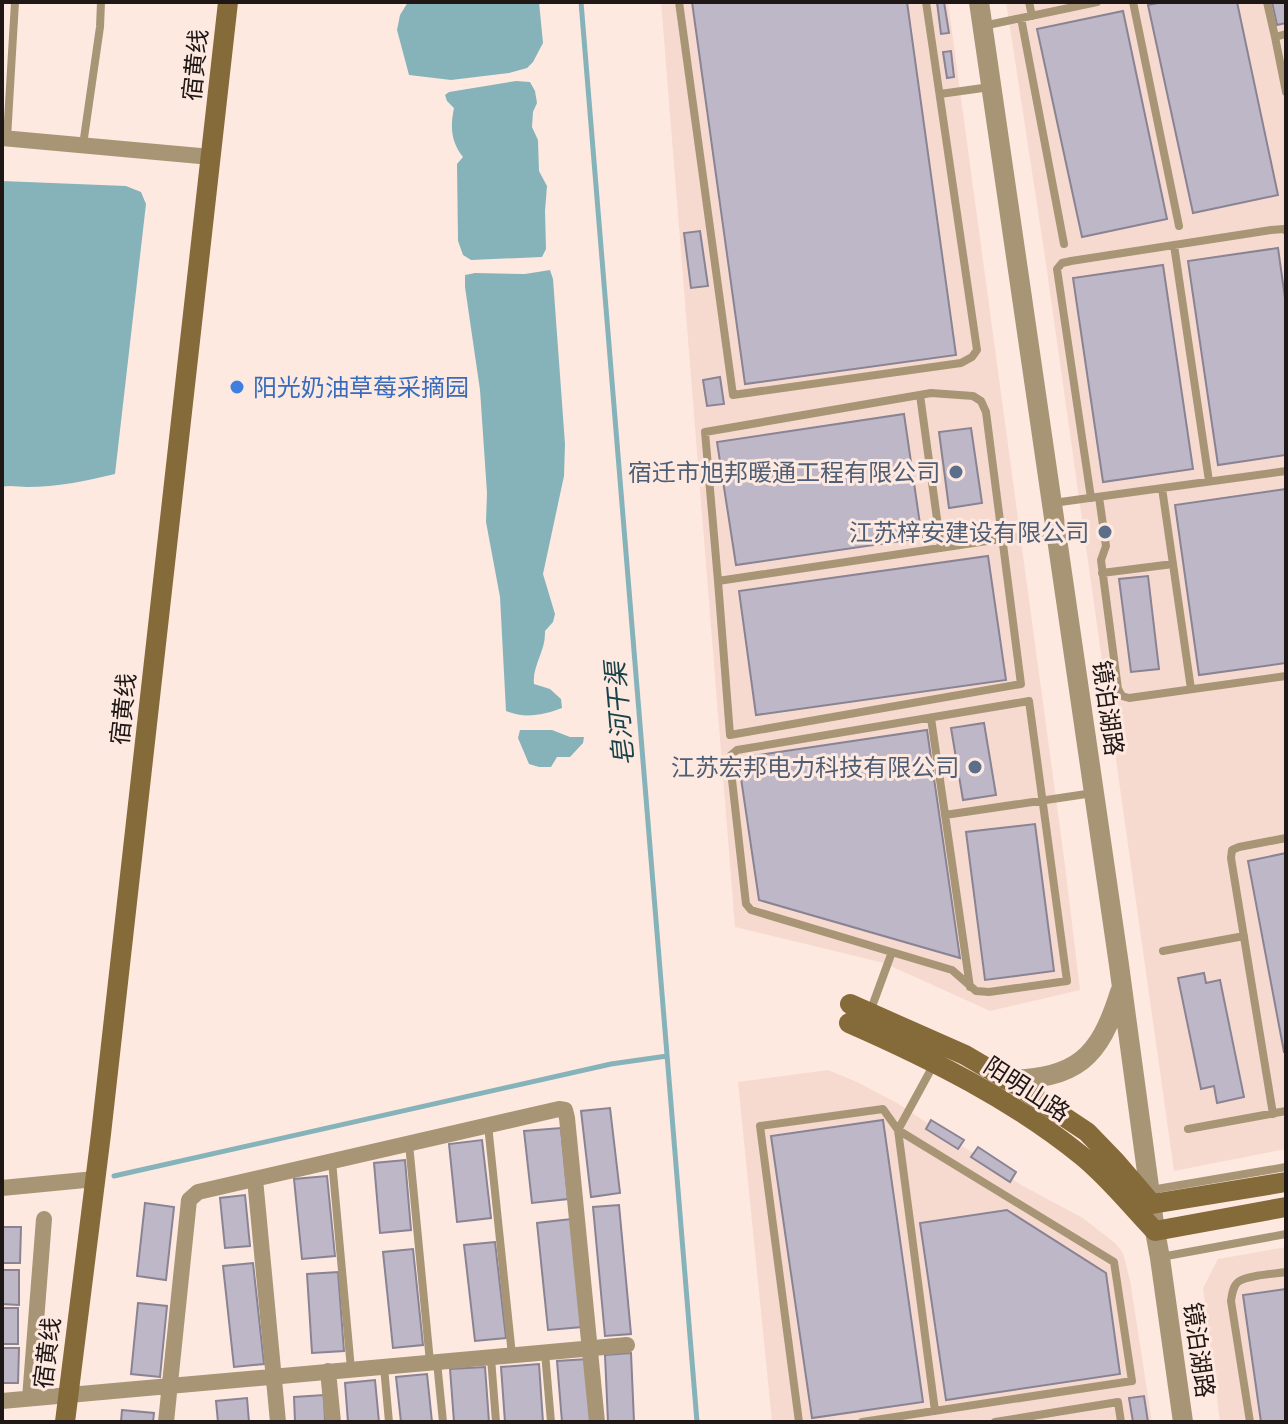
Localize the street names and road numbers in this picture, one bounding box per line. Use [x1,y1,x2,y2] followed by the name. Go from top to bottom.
[178,28,212,102] street label: 宿黄线
[1088,659,1128,757] street label: 镜泊湖路
[106,672,140,746] street label: 宿黄线
[979,1052,1075,1126] street label: 阳明山路
[1179,1301,1219,1399] street label: 镜泊湖路
[29,1316,65,1390] street label: 宿黄线

